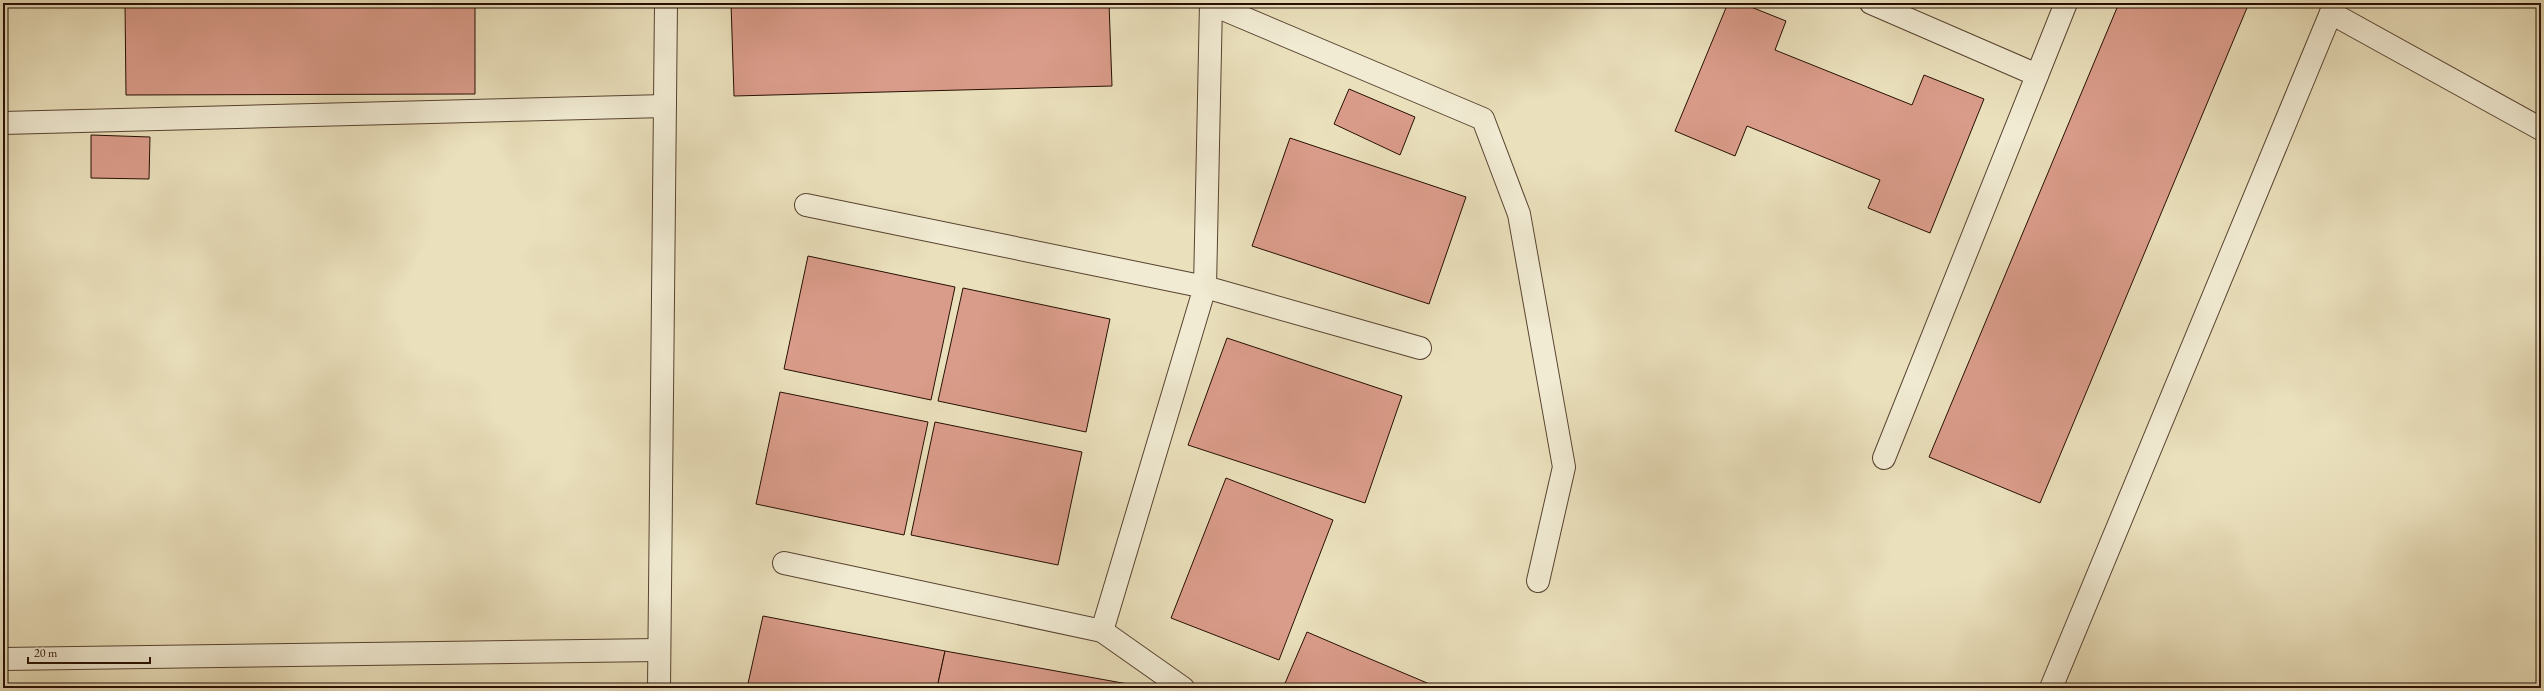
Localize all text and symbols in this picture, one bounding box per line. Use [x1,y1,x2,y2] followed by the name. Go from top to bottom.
[28,639,150,665] scale bar
[34,645,58,661] text: 20 m

